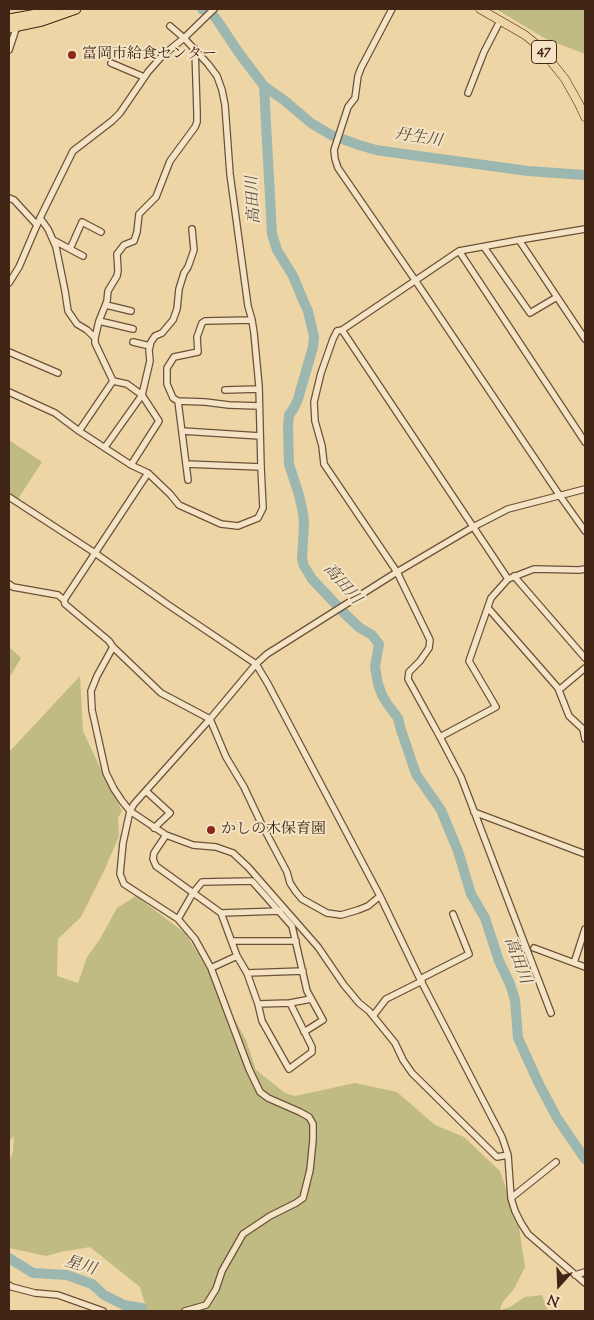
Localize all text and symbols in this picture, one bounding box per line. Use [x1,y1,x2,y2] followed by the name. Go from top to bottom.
[532,41,556,64] road number: 47
[82,46,217,64] place label: 富岡市給食センター
[66,49,78,61] marker: 富岡市給食センター
[393,126,443,152] water label: 丹生川
[244,176,266,224] water label: 高田川
[318,561,364,609] water label: 高田川
[221,821,326,839] place label: かしの木保育園
[205,824,217,836] marker: かしの木保育園
[499,935,533,987] water label: 高田川
[62,1253,98,1281] water label: 星川
[534,1260,584,1310] north arrow
[545,1288,563,1310] text: N

